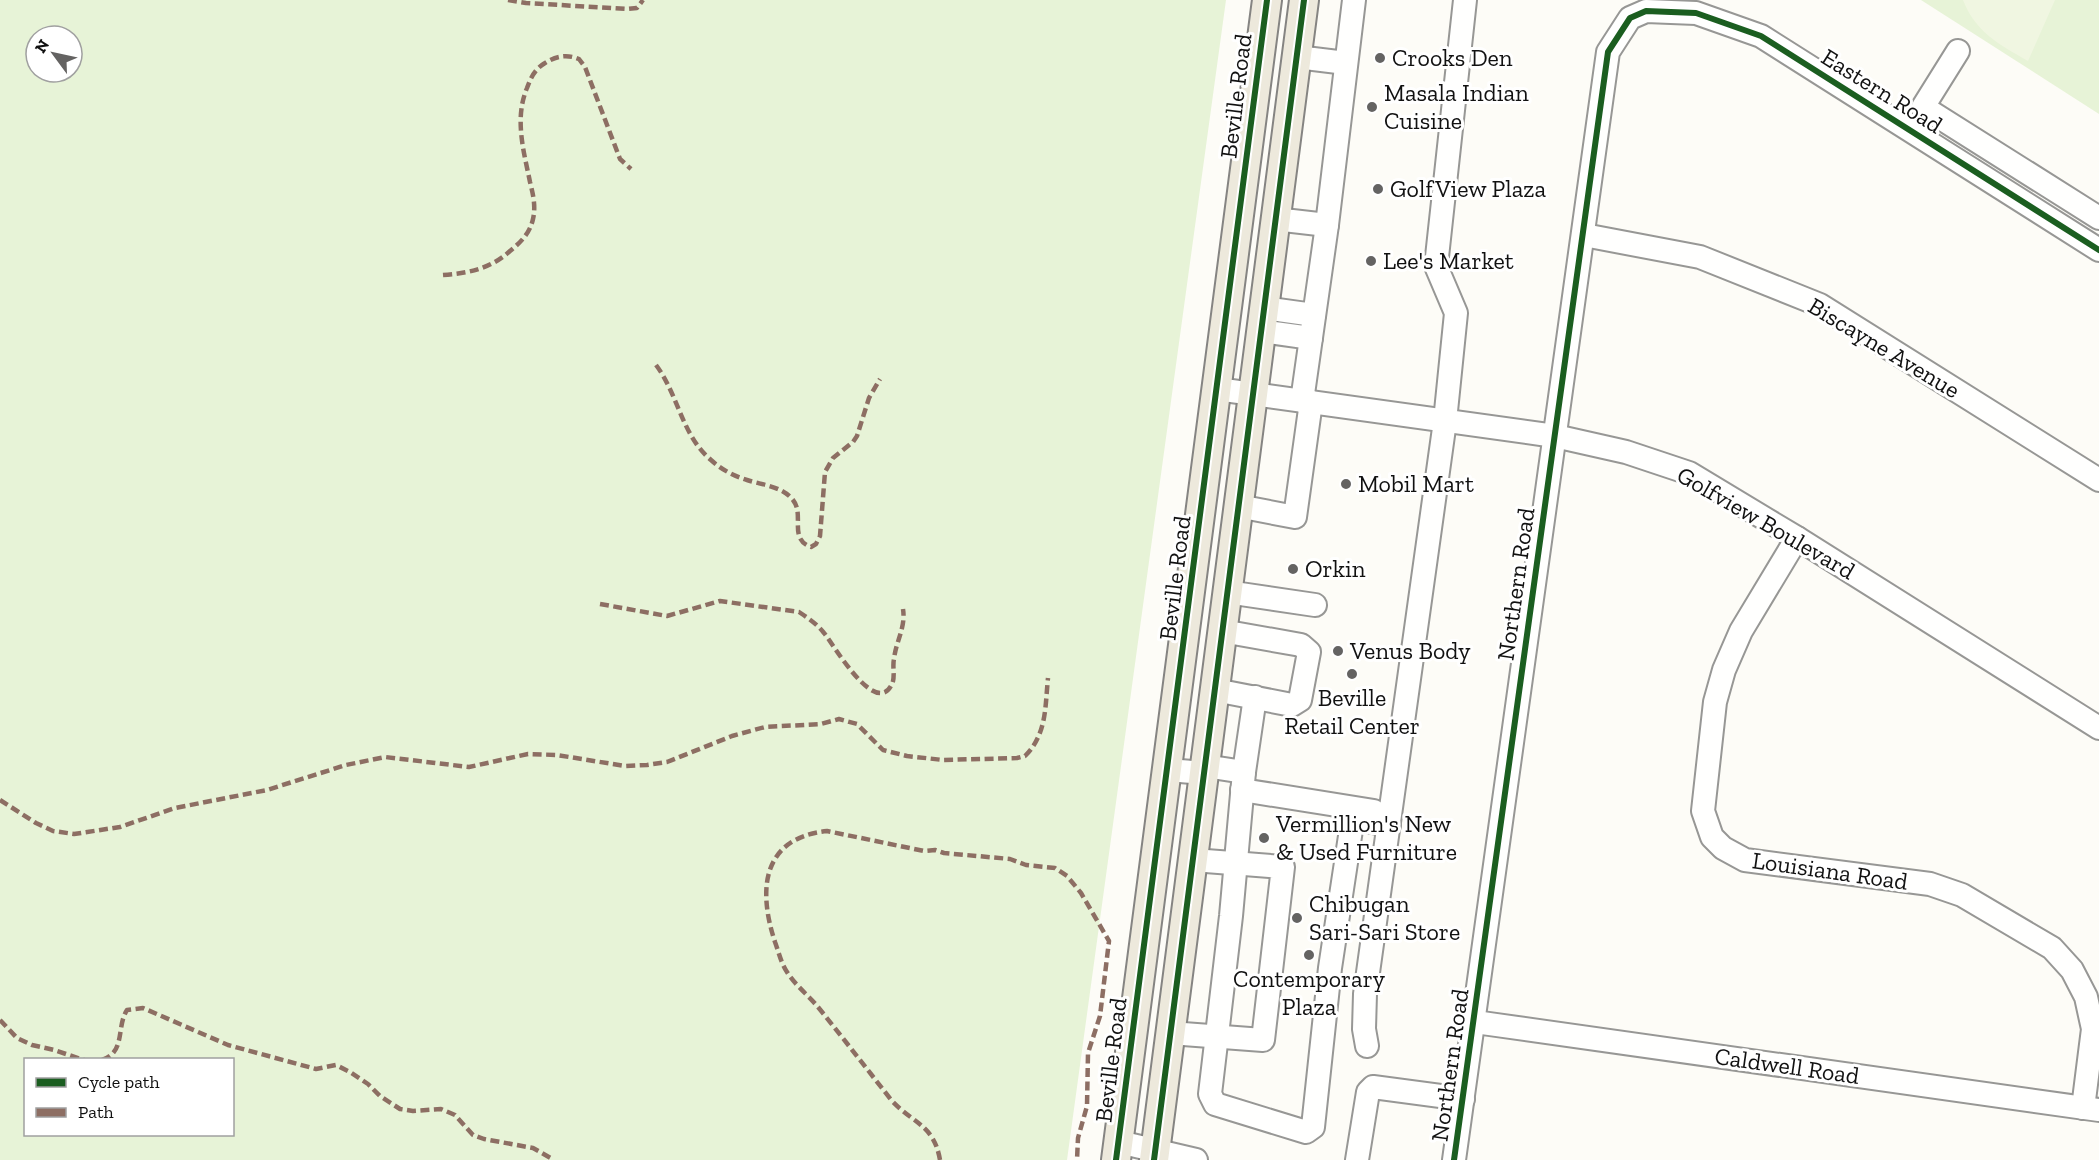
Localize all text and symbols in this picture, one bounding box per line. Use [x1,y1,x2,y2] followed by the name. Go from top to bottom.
[24,24,84,84] north arrow
[1213,32,1258,160] street label: Beville Road
[31,36,53,56] text: N
[1816,42,1948,139] street label: Eastern Road
[1392,43,1513,72] place label: Crooks Den
[1373,51,1387,65] marker: Crooks Den
[1384,78,1529,135] place label: Masala Indian Cuisine
[1365,100,1379,114] marker: Masala Indian Cuisine
[1390,174,1546,203] place label: GolfView Plaza
[1371,182,1385,196] marker: GolfView Plaza
[1383,246,1514,275] place label: Lee's Market
[1364,254,1378,268] marker: Lee's Market
[1803,291,1965,404] street label: Biscayne Avenue
[1672,460,1860,585] street label: Golfview Boulevard
[1358,469,1474,498] place label: Mobil Mart
[1339,477,1353,491] marker: Mobil Mart
[1490,506,1541,662] street label: Northern Road
[1152,514,1197,642] street label: Beville Road
[1305,554,1366,583] place label: Orkin
[1286,562,1300,576] marker: Orkin
[1349,636,1471,665] place label: Venus Body
[1331,644,1345,658] marker: Venus Body
[1345,667,1359,681] marker: Beville Retail Center
[1284,683,1420,740] place label: Beville Retail Center
[1275,809,1457,866] place label: Vermillion's New & Used Furniture
[1257,831,1271,845] marker: Vermillion's New & Used Furniture
[1750,845,1910,896] street label: Louisiana Road
[1309,889,1460,946] place label: Chibugan Sari-Sari Store
[1290,911,1304,925] marker: Chibugan Sari-Sari Store
[1302,948,1316,962] marker: Contemporary Plaza
[1233,964,1386,1021] place label: Contemporary Plaza
[1424,987,1475,1143] street label: Northern Road
[1088,996,1133,1124] street label: Beville Road
[1713,1041,1861,1090] street label: Caldwell Road
[24,1058,234,1136] legend
[78,1071,160,1093] text: Cycle path
[78,1101,114,1123] text: Path

